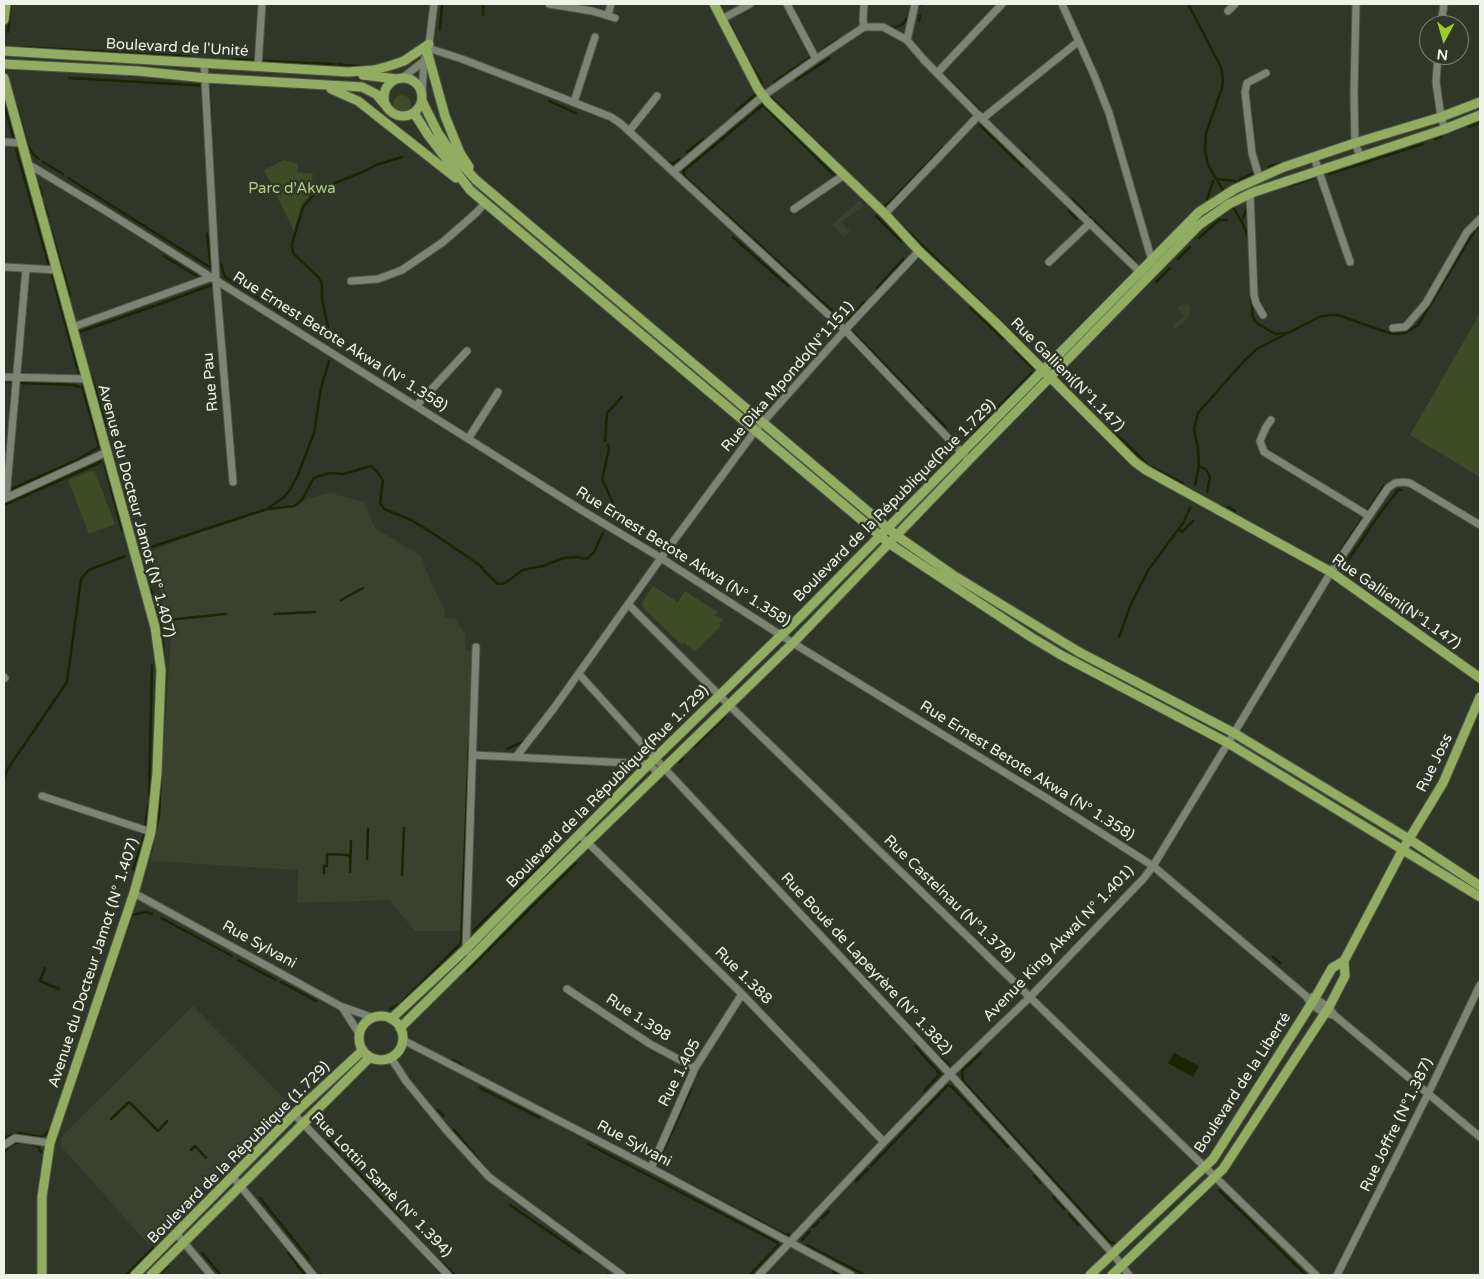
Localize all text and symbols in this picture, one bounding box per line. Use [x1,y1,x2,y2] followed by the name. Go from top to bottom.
[1419,15,1469,65] north arrow
[105,35,249,61] street label: Boulevard de l'Unité
[1436,45,1449,63] text: N
[248,180,336,198] park label: Parc d’Akwa
[229,268,451,416] street label: Rue Ernest Betote Akwa (N° 1.358)
[718,298,858,456] street label: Rue Dika Mpondo(N°1151)
[1006,314,1128,436] street label: Rue Gallieni(N°1.147)
[199,352,223,412] street label: Rue Pau
[93,382,179,640] street label: Avenue du Docteur Jamot (N° 1.407)
[790,396,1000,606] street label: Boulevard de la République(Rue 1.729)
[572,483,794,631] street label: Rue Ernest Betote Akwa (N° 1.358)
[1328,551,1464,653] street label: Rue Gallieni(N°1.147)
[503,682,713,892] street label: Boulevard de la République(Rue 1.729)
[916,697,1138,845] street label: Rue Ernest Betote Akwa (N° 1.358)
[1413,731,1457,795] street label: Rue Joss
[880,832,1018,966] street label: Rue Castelnau (N°1.378)
[45,836,143,1090] street label: Avenue du Docteur Jamot (N° 1.407)
[980,862,1138,1026] street label: Avenue King Akwa( N° 1.401)
[777,869,955,1059] street label: Rue Boué de Lapeyrère (N° 1.382)
[219,917,299,973] street label: Rue Sylvani
[711,944,775,1008] street label: Rue 1.388
[602,990,674,1046] street label: Rue 1.398
[1191,1009,1295,1157] street label: Boulevard de la Liberté
[655,1036,705,1110] street label: Rue 1.405
[1357,1055,1437,1195] street label: Rue Joffre (N°1.387)
[144,1058,334,1248] street label: Boulevard de la République (1.729)
[307,1109,455,1261] street label: Rue Lottin Samè (N° 1.394)
[594,1117,674,1171] street label: Rue Sylvani

